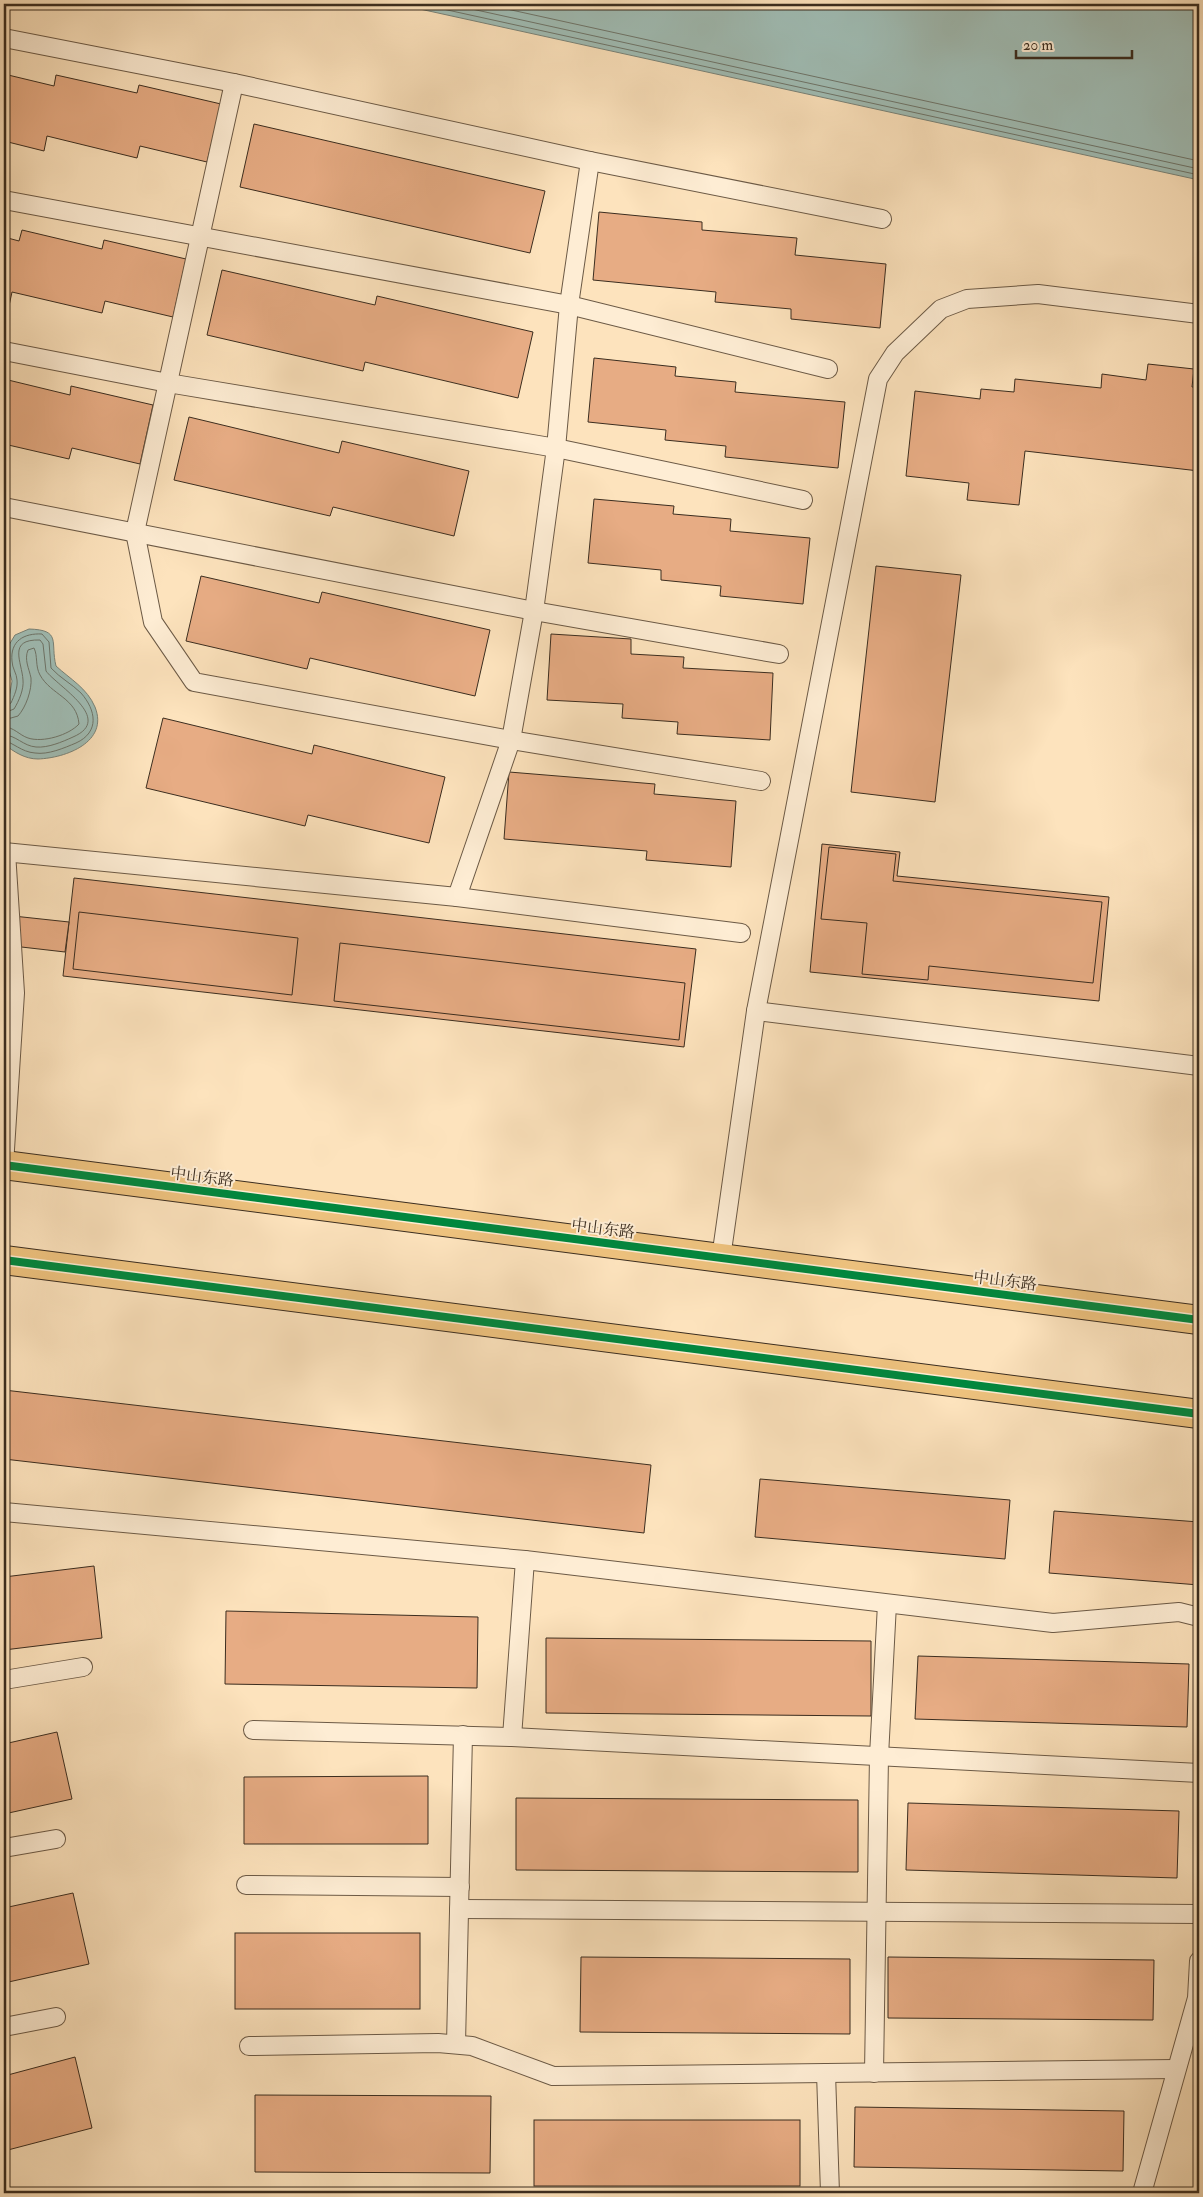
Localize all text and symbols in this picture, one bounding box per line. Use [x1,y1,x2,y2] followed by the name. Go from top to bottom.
[1016,28,1132,60] scale bar
[1023,36,1053,55] text: 20 m
[169,1163,235,1191] street label: 中山东路
[570,1215,636,1243] street label: 中山东路
[972,1267,1038,1295] street label: 中山东路

